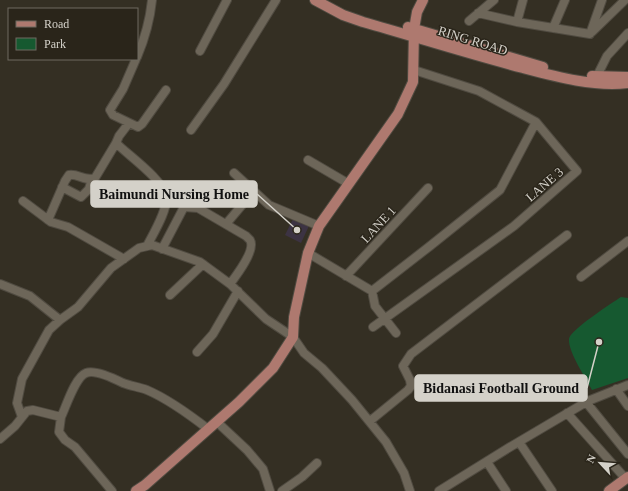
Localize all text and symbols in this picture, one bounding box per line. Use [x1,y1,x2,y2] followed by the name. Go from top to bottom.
[8,8,138,60] legend
[44,17,69,31] text: Road
[436,23,509,58] street label: RING ROAD
[44,37,66,51] text: Park
[523,164,566,205] street label: LANE 3
[91,181,257,207] callout: Baimundi Nursing Home
[99,187,249,202] text: Baimundi Nursing Home
[358,203,399,246] street label: LANE 1
[415,375,587,401] callout: Bidanasi Football Ground
[423,381,579,396] text: Bidanasi Football Ground
[580,443,620,483] north arrow
[584,452,598,465] text: N

